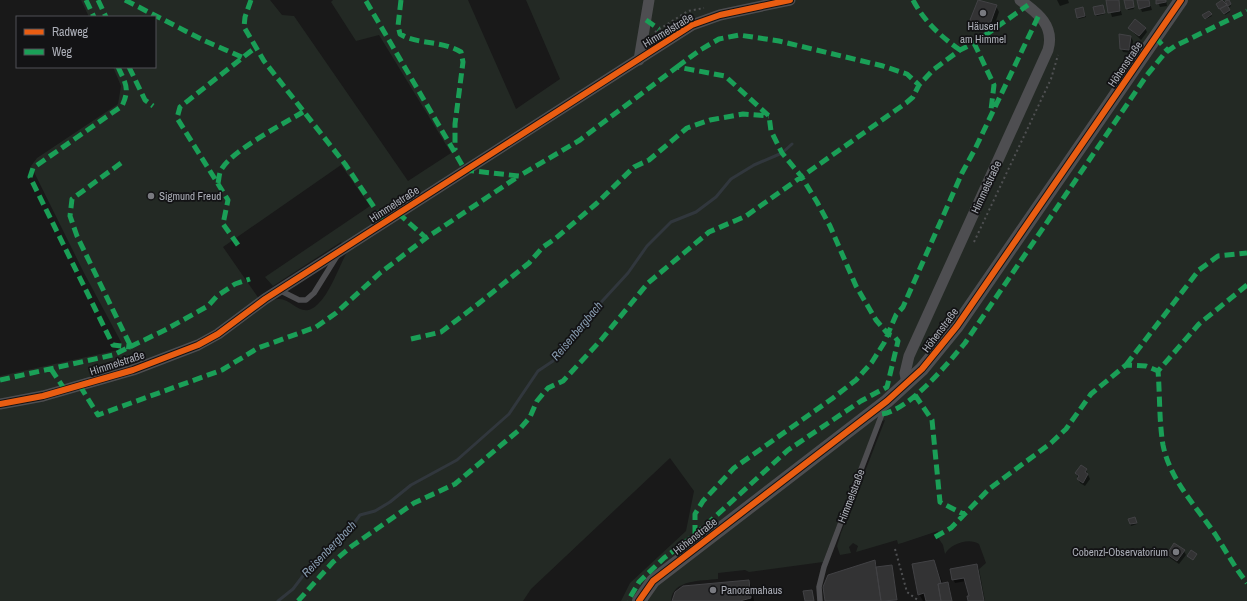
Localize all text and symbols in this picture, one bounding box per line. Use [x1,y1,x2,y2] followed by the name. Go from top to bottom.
[978,8,988,18] marker: Häuserl am Himmel
[640,9,696,51] street label: Himmelstraße
[16,16,156,68] legend
[960,19,1006,46] place label: Häuserl am Himmel
[52,24,89,40] text: Radweg
[1105,38,1145,90] street label: Höhenstraße
[52,44,73,60] text: Weg
[968,158,1004,216] street label: Himmelstraße
[366,183,422,225] street label: Himmelstraße
[159,189,221,203] place label: Sigmund Freud
[146,191,156,201] marker: Sigmund Freud
[548,298,606,364] water label: Reisenbergbach
[919,305,961,355] street label: Höhenstraße
[88,348,146,378] street label: Himmelstraße
[834,467,868,525] street label: Himmelstraße
[670,514,720,558] street label: Höhenstraße
[298,517,360,581] water label: Reisenbergbach
[1072,545,1168,559] place label: Cobenzl-Observatorium
[1171,547,1181,557] marker: Cobenzl-Observatorium
[721,583,783,597] place label: Panoramahaus
[708,585,718,595] marker: Panoramahaus

